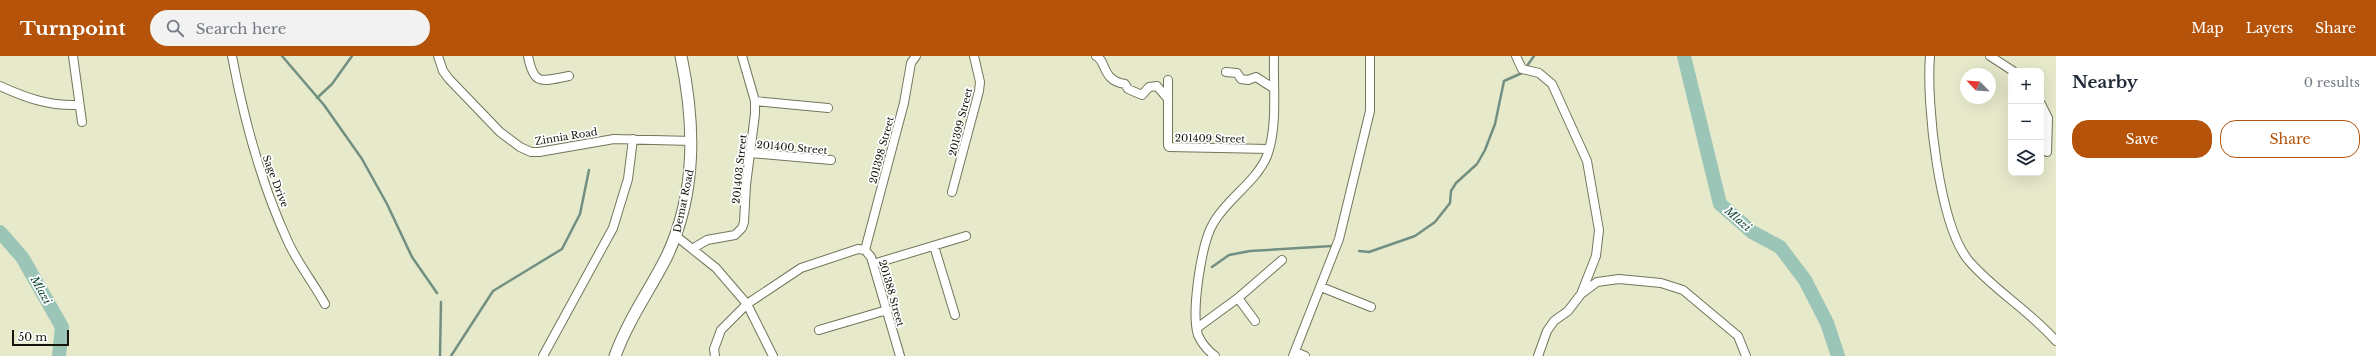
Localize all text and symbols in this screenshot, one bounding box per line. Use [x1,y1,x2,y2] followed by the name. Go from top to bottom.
[150,10,430,46] search box
[20,17,126,40] text: Turnpoint
[164,17,186,39] icon: search
[196,19,286,38] text: Search here
[2191,19,2224,37] text: Map
[2246,19,2293,37] text: Layers
[2315,19,2356,37] text: Share
[1960,68,1996,104] north arrow
[2008,68,2044,176] map controls
[2008,68,2044,104] button: +
[2072,72,2138,93] text: Nearby
[2304,74,2360,91] text: 0 results
[946,87,975,158] street label: 201399 Street
[2008,104,2044,140] button: −
[866,115,897,185] street label: 201398 Street
[2072,120,2212,158] button: Save
[2220,120,2360,158] button: Share
[534,125,599,148] street label: Zinnia Road
[1175,131,1245,146] street label: 201409 Street
[729,133,750,204] street label: 201403 Street
[756,138,828,157] street label: 201400 Street
[2008,140,2044,176] button: layers
[260,153,292,209] street label: Sage Drive
[670,168,697,234] street label: Demat Road
[1721,203,1754,234] water label: Mlazi
[876,258,907,328] street label: 201388 Street
[27,273,55,307] water label: Mlazi
[12,328,69,347] scale bar
[18,330,47,344] text: 50 m

